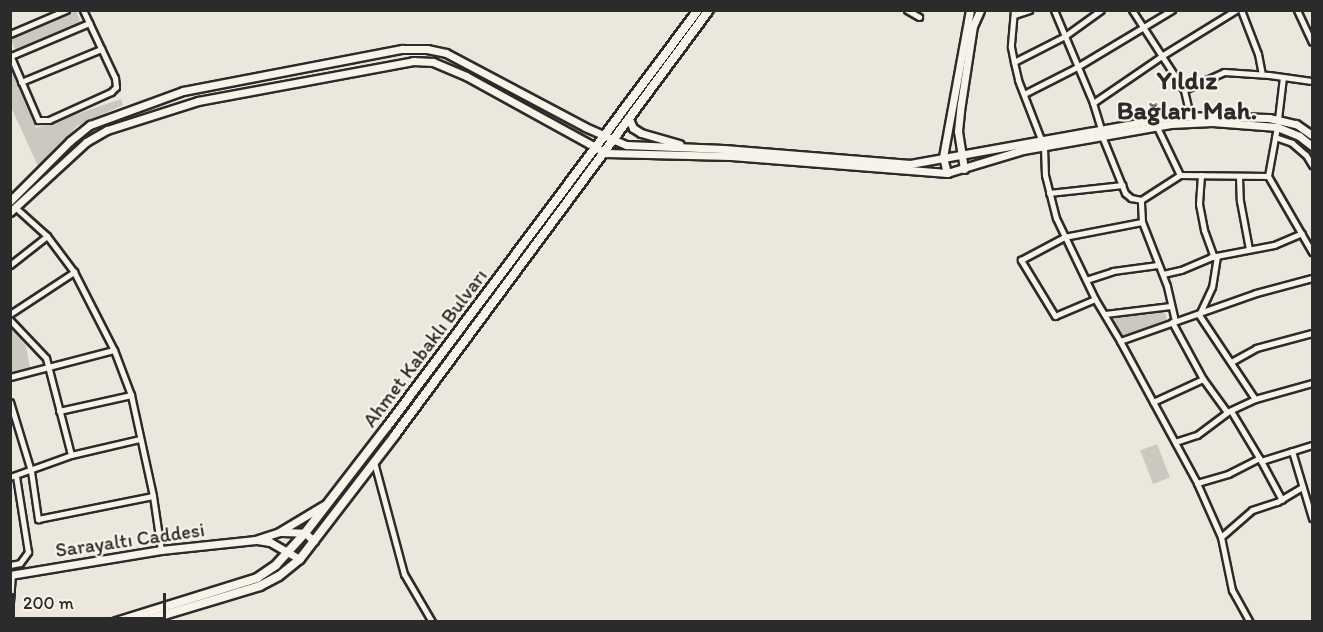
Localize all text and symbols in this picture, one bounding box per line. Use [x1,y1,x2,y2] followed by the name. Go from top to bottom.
[1117,65,1257,126] district label: Yıldız Bağları Mah.
[358,264,492,432] street label: Ahmet Kabaklı Bulvarı
[54,518,206,562] street label: Sarayaltı Caddesi
[15,581,170,619] scale bar
[23,592,74,614] text: 200 m

